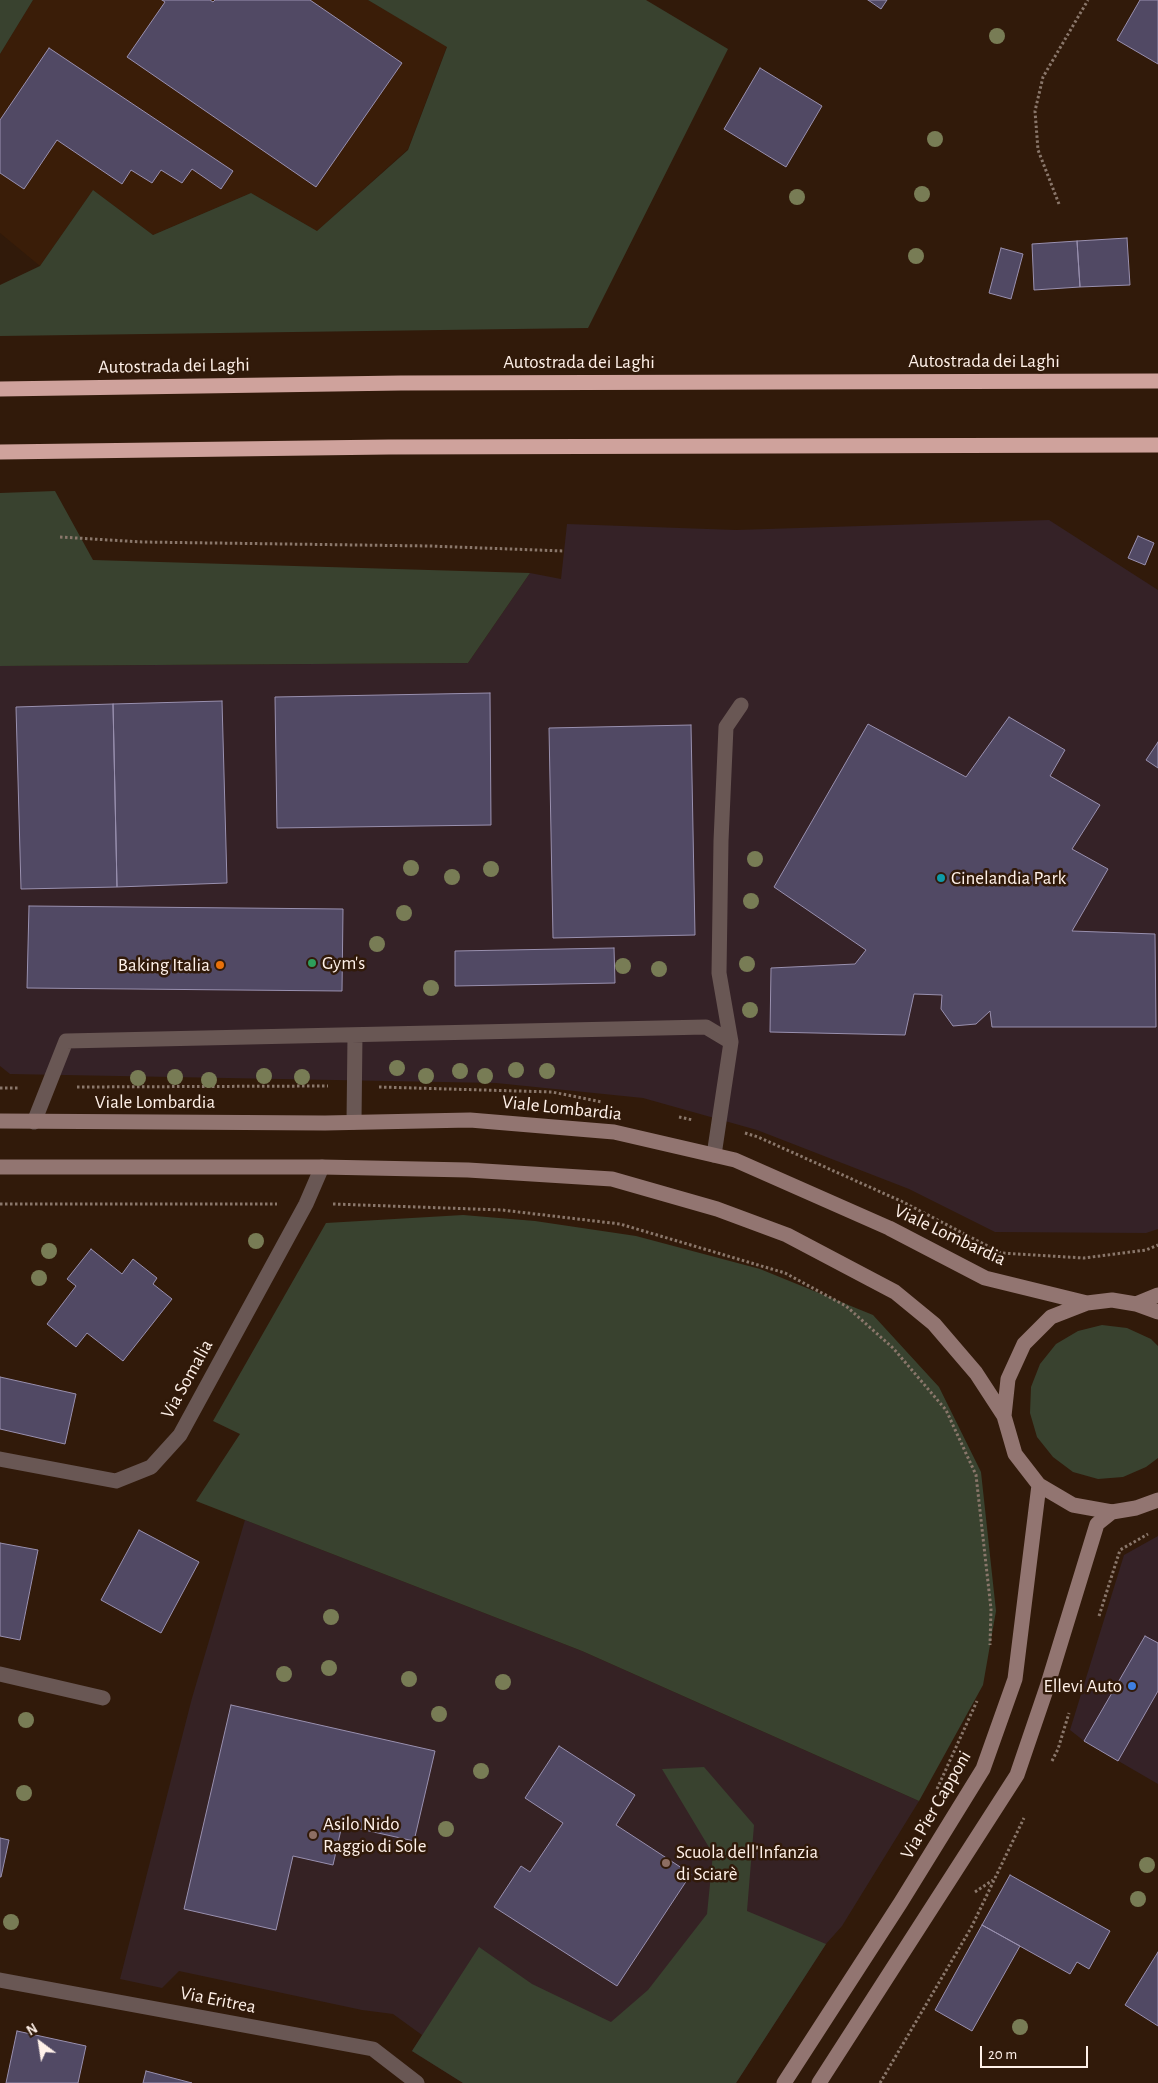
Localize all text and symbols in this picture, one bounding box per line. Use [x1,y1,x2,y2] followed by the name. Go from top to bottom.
[908,350,1060,372] street label: Autostrada dei Laghi
[503,351,655,373] street label: Autostrada dei Laghi
[98,353,250,379] street label: Autostrada dei Laghi
[951,867,1066,889] place label: Cinelandia Park
[935,872,947,884] marker: Cinelandia Park
[322,952,365,974] place label: Gym's
[118,954,210,976] place label: Baking Italia
[306,957,318,969] marker: Gym's
[214,959,226,971] marker: Baking Italia
[501,1090,623,1126] street label: Viale Lombardia
[95,1091,215,1113] street label: Viale Lombardia
[891,1199,1009,1271] street label: Viale Lombardia
[156,1335,218,1423] street label: Via Somalia
[1044,1675,1122,1697] place label: Ellevi Auto
[1126,1680,1138,1692] marker: Ellevi Auto
[896,1747,976,1863] street label: Via Pier Capponi
[323,1813,426,1857] place label: Asilo Nido Raggio di Sole
[307,1829,319,1841] marker: Asilo Nido Raggio di Sole
[676,1841,818,1885] place label: Scuola dell'Infanzia di Sciarè
[660,1857,672,1869] marker: Scuola dell'Infanzia di Sciarè
[178,1981,258,2019] street label: Via Eritrea
[15,2018,65,2068] north arrow
[24,2022,40,2039] text: N
[983,2036,1090,2068] scale bar
[988,2047,1017,2062] text: 20 m

